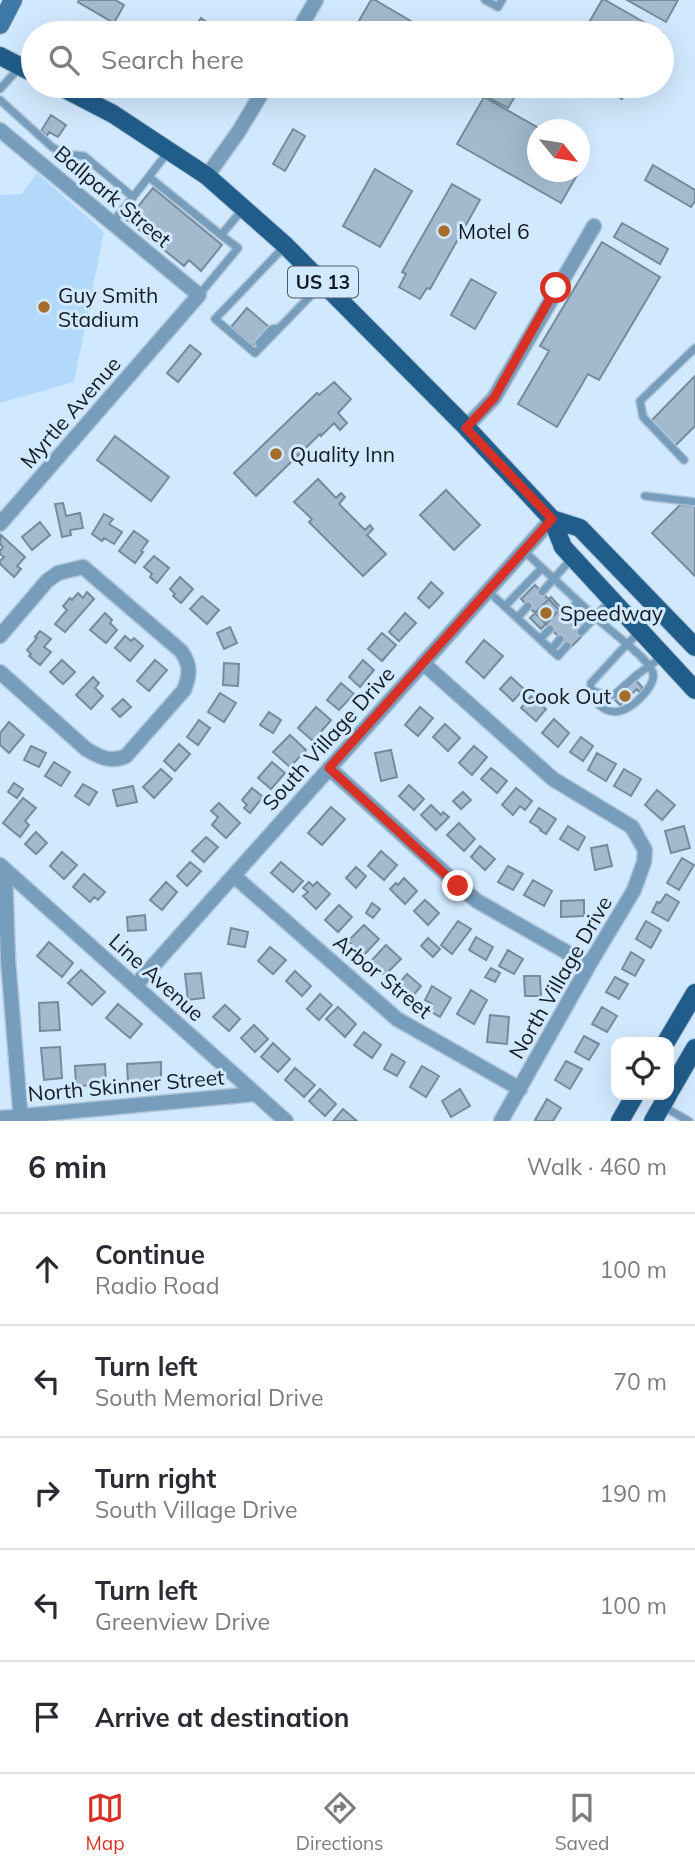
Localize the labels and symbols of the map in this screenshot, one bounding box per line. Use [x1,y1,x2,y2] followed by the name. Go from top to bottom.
[527,119,590,182] north arrow
[49,140,177,252] street label: Ballpark Street
[458,218,530,244] place label: Motel 6
[436,223,452,239] marker: Motel 6
[288,266,358,298] road number: US 13
[540,272,571,303] route start
[58,282,158,332] place label: Guy Smith Stadium
[36,299,52,315] marker: Guy Smith Stadium
[14,351,126,473] street label: Myrtle Avenue
[290,441,395,467] place label: Quality Inn
[268,446,284,462] marker: Quality Inn
[560,600,663,626] place label: Speedway
[538,605,554,621] marker: Speedway
[256,661,400,815] street label: South Village Drive
[521,683,611,709] place label: Cook Out
[617,688,633,704] marker: Cook Out
[442,870,473,901] route end
[503,891,617,1063] street label: North Village Drive
[104,928,210,1026] street label: Line Avenue
[329,929,437,1023] street label: Arbor Street
[27,1063,225,1107] street label: North Skinner Street

